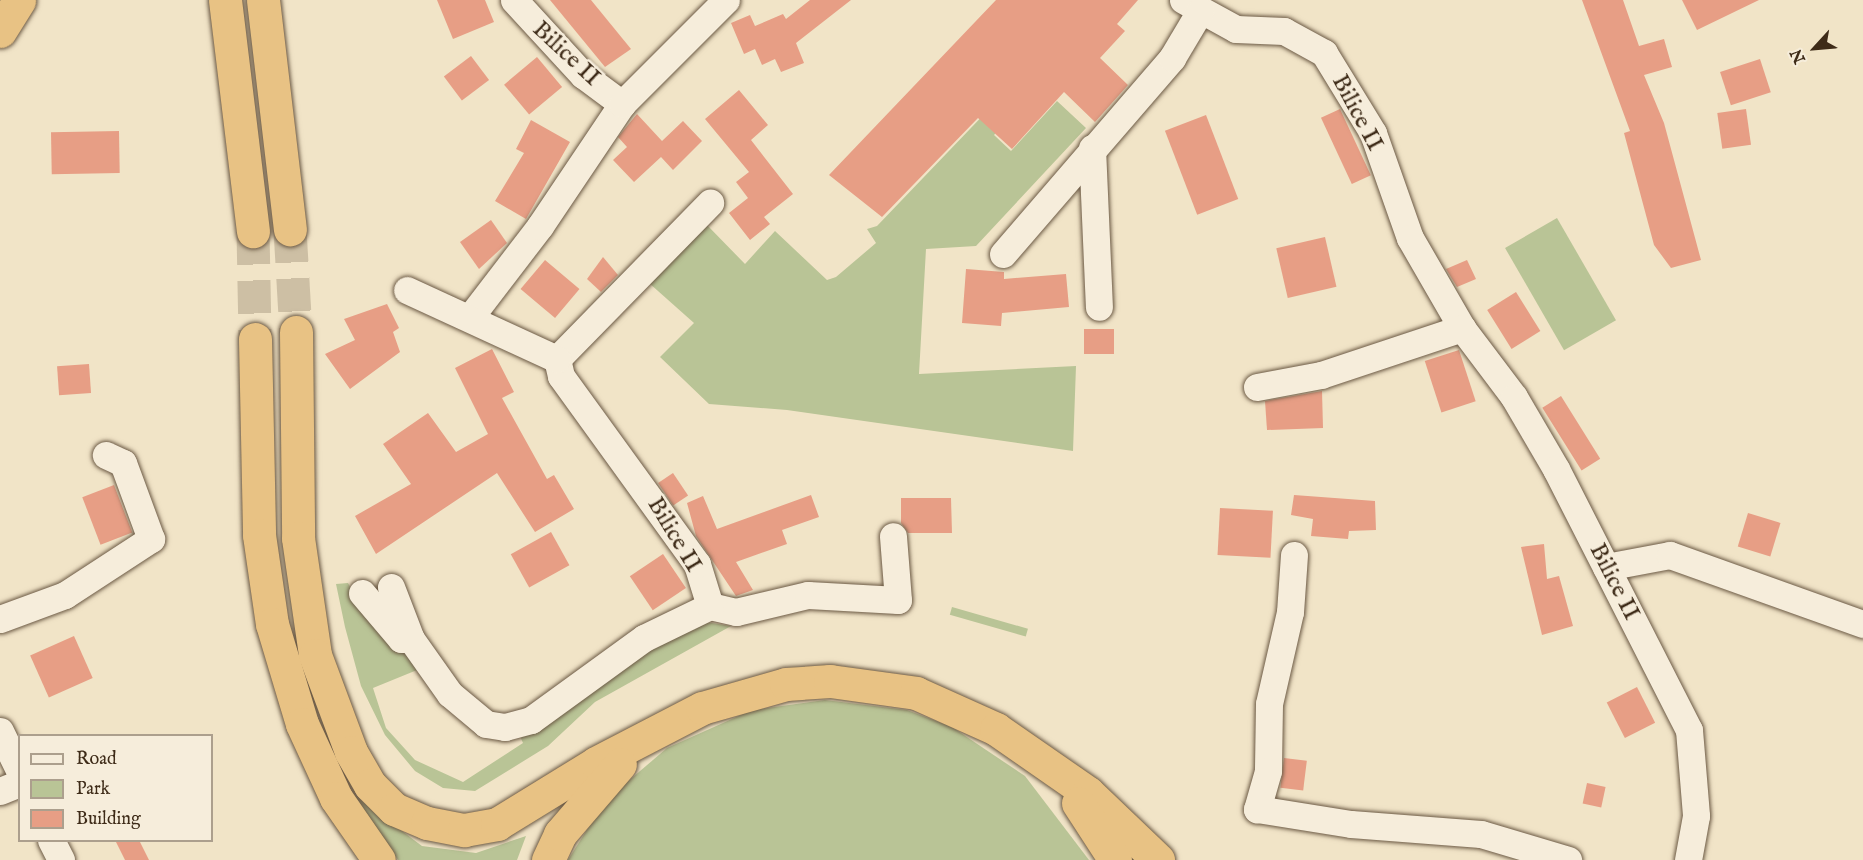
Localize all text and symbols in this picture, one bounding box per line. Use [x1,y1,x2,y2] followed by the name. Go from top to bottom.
[526,15,606,93] street label: Bilice II
[1785,18,1845,78] north arrow
[1787,45,1811,66] text: N
[1325,70,1389,156] street label: Bilice II
[640,492,708,578] street label: Bilice II
[1582,539,1646,625] street label: Bilice II
[18,734,213,842] legend
[76,748,117,771] text: Road
[76,778,110,801] text: Park
[76,808,141,831] text: Building

